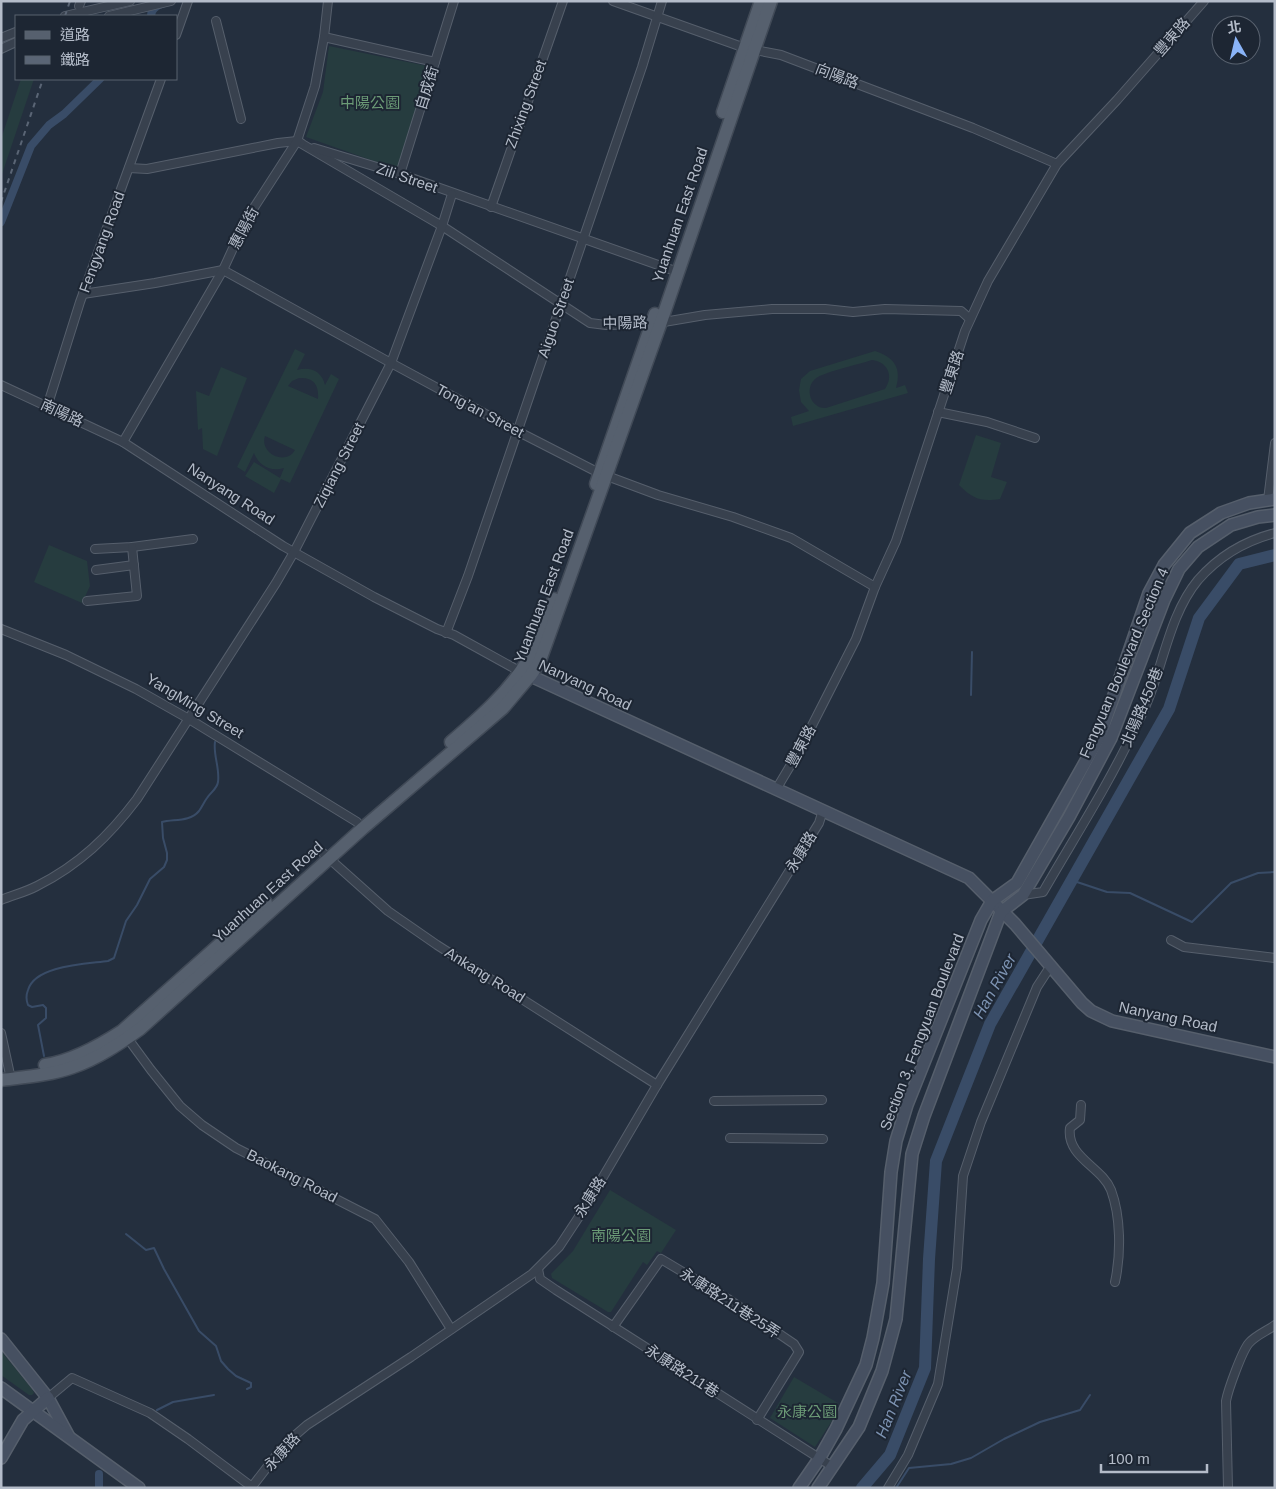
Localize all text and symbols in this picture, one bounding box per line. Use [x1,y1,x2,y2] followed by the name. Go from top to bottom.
[1150,14,1193,59] street label: 豐東路
[15,15,178,80] legend
[1211,15,1261,65] north arrow
[1226,18,1242,36] text: 北
[60,26,90,43] text: 道路
[60,51,90,68] text: 鐵路
[502,57,550,150] street label: Zhixing Street
[813,60,861,92] street label: 向陽路
[412,64,441,112] street label: 自成街
[340,94,400,111] park label: 中陽公園
[648,145,711,285] street label: Yuanhuan East Road
[374,159,441,196] street label: Zili Street
[75,189,128,295] street label: Fengyang Road
[225,204,262,252] street label: 惠陽街
[534,275,577,360] street label: Aiguo Street
[602,314,648,331] street label: 中陽路
[936,348,967,396] street label: 豐東路
[434,380,528,441] street label: Tong’an Street
[38,395,86,430] street label: 南陽路
[310,419,368,510] street label: Ziqiang Street
[185,459,278,528] street label: Nanyang Road
[510,527,577,665] street label: Yuanhuan East Road
[1076,565,1171,761] street label: Fengyuan Boulevard Section 4
[536,656,634,713] street label: Nanyang Road
[1117,664,1166,749] street label: 北陽路450巷
[143,670,248,742] street label: YangMing Street
[782,722,819,770] street label: 豐東路
[782,828,819,875] street label: 永康路
[209,838,326,945] street label: Yuanhuan East Road
[876,931,967,1133] street label: Section 3, Fengyuan Boulevard
[442,943,528,1006] street label: Ankang Road
[970,950,1019,1021] water label: Han River
[1117,998,1219,1035] street label: Nanyang Road
[244,1145,340,1206] street label: Baokang Road
[570,1173,609,1220] street label: 永康路
[591,1227,651,1244] park label: 南陽公園
[677,1264,783,1341] street label: 永康路211巷25弄
[642,1341,722,1401] street label: 永康路211巷
[872,1367,915,1440] water label: Han River
[777,1403,837,1420] park label: 永康公園
[260,1429,303,1474] street label: 永康路
[1101,1442,1207,1474] scale bar
[1108,1450,1150,1467] text: 100 m

